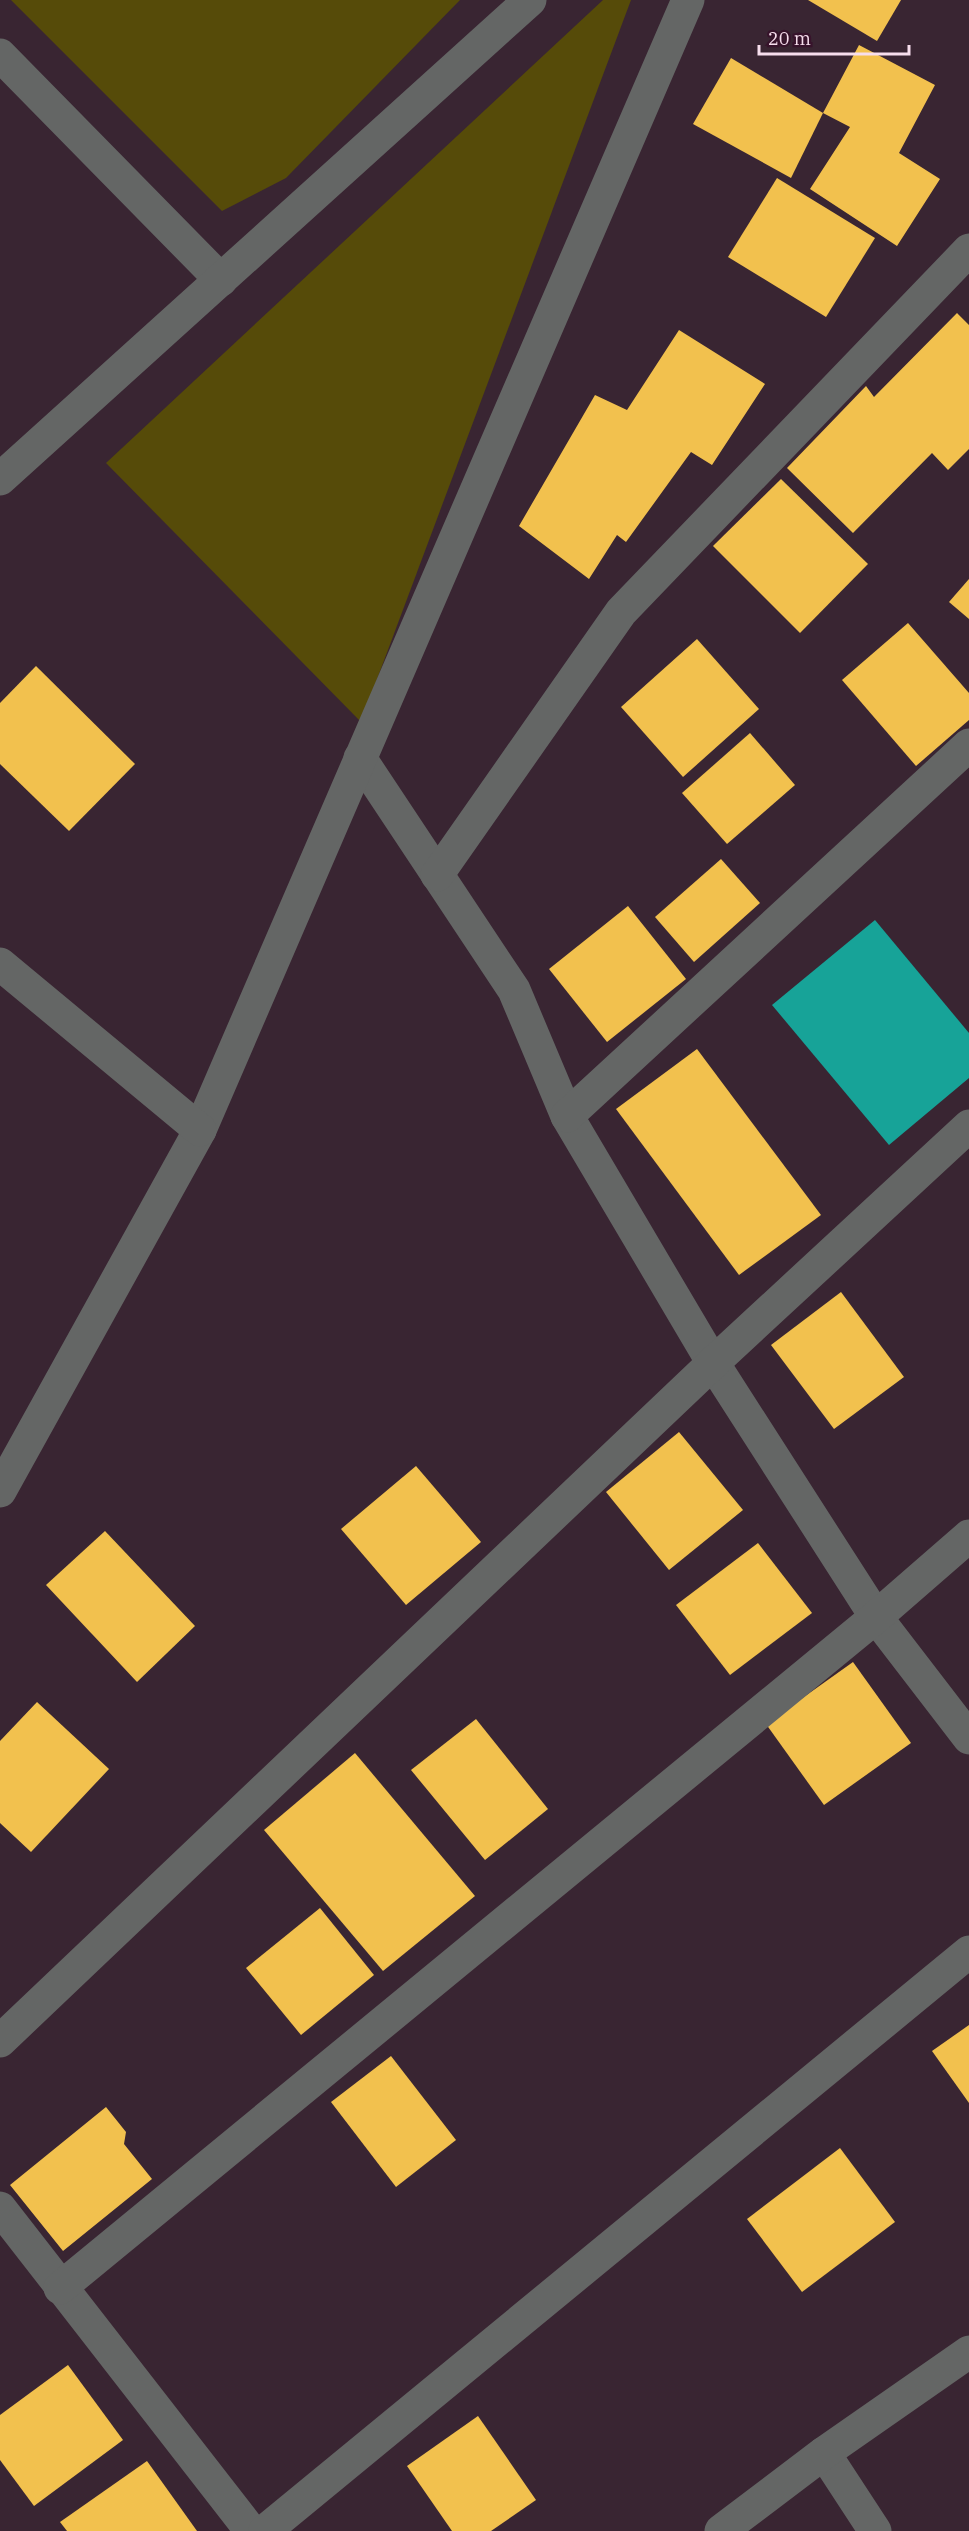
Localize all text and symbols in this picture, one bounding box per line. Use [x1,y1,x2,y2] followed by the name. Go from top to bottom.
[759,18,909,56] scale bar
[768,27,811,50] text: 20 m

